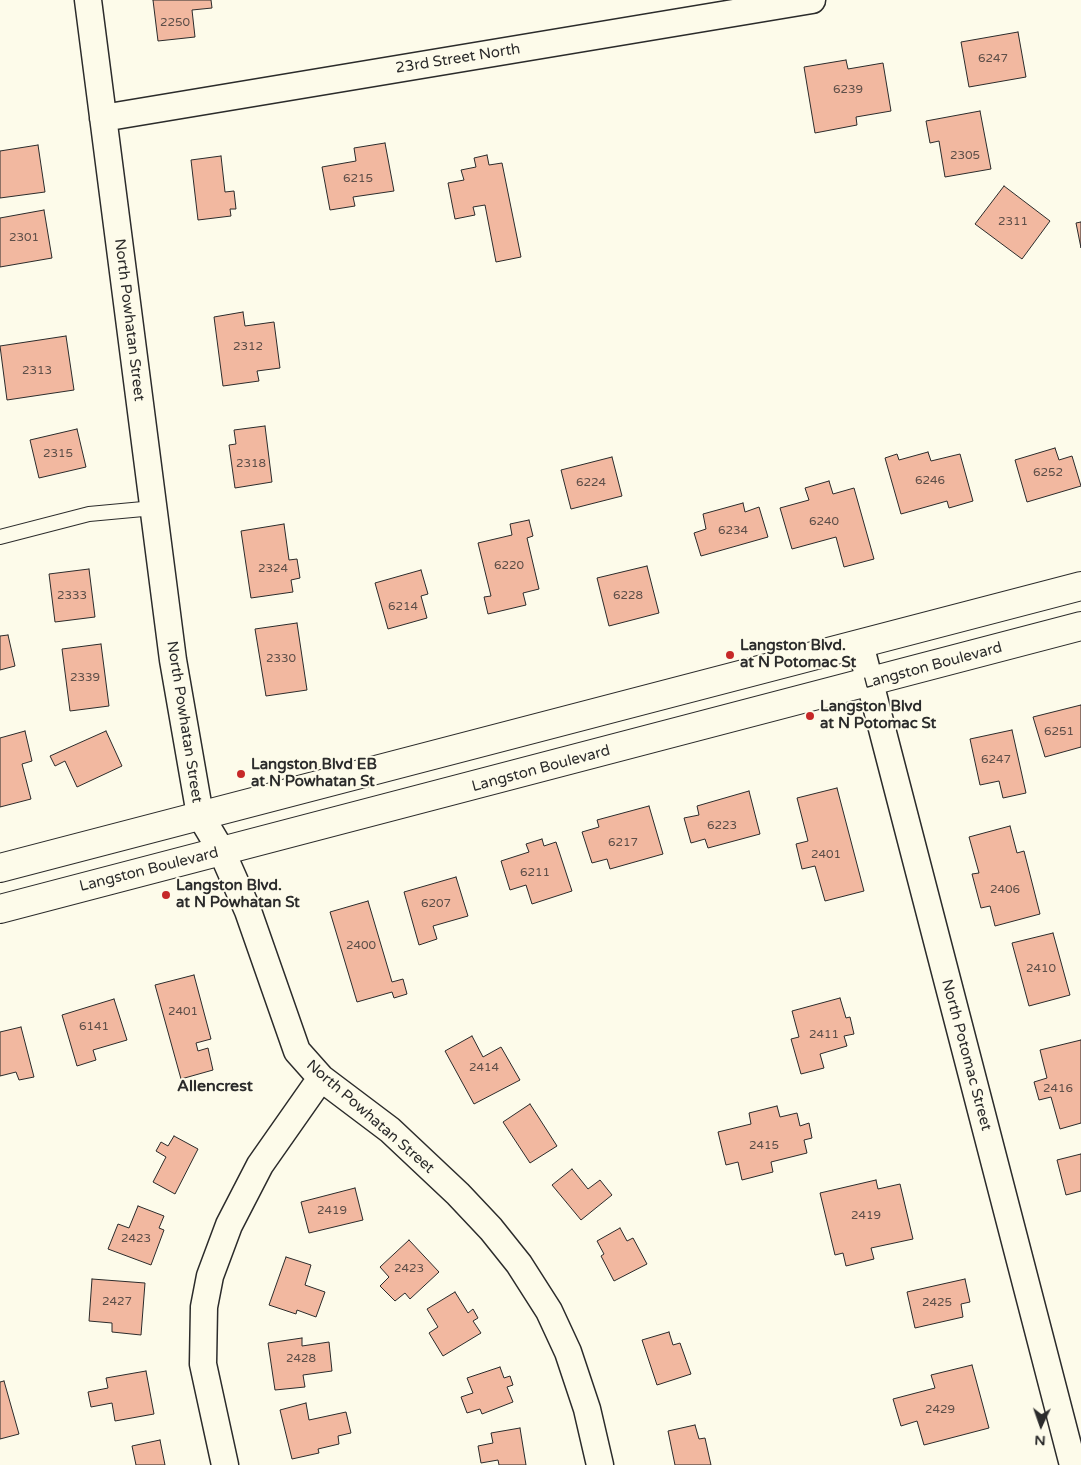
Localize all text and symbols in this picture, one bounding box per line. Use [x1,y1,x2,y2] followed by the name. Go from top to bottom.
[160,16,190,30] house number: 2250
[394,40,522,78] street label: 23rd Street North
[978,52,1008,66] house number: 6247
[833,83,863,97] house number: 6239
[950,149,980,163] house number: 2305
[343,172,373,186] house number: 6215
[998,215,1028,229] house number: 2311
[9,231,39,245] house number: 2301
[110,238,148,402] street label: North Powhatan Street
[233,340,263,354] house number: 2312
[22,364,52,378] house number: 2313
[43,447,73,461] house number: 2315
[236,457,266,471] house number: 2318
[1033,466,1063,480] house number: 6252
[915,474,945,488] house number: 6246
[576,476,606,490] house number: 6224
[809,515,839,529] house number: 6240
[718,524,748,538] house number: 6234
[494,559,524,573] house number: 6220
[258,562,288,576] house number: 2324
[57,589,87,603] house number: 2333
[613,589,643,603] house number: 6228
[388,600,418,614] house number: 6214
[740,637,856,672] place label: Langston Blvd. at N Potomac St
[862,639,1004,693] street label: Langston Boulevard
[162,640,206,804] street label: North Powhatan Street
[724,649,736,661] marker: Langston Blvd. at N Potomac St
[266,652,296,666] house number: 2330
[70,671,100,685] house number: 2339
[820,698,936,733] place label: Langston Blvd at N Potomac St
[804,710,816,722] marker: Langston Blvd at N Potomac St
[1044,725,1074,739] house number: 6251
[470,742,612,796] street label: Langston Boulevard
[981,753,1011,767] house number: 6247
[251,756,377,791] place label: Langston Blvd EB at N Powhatan St
[235,768,247,780] marker: Langston Blvd EB at N Powhatan St
[707,819,737,833] house number: 6223
[608,836,638,850] house number: 6217
[78,844,220,896] street label: Langston Boulevard
[811,848,841,862] house number: 2401
[520,866,550,880] house number: 6211
[176,877,300,912] place label: Langston Blvd. at N Powhatan St
[990,883,1020,897] house number: 2406
[160,889,172,901] marker: Langston Blvd. at N Powhatan St
[421,897,451,911] house number: 6207
[346,939,376,953] house number: 2400
[1026,962,1056,976] house number: 2410
[937,977,995,1133] street label: North Potomac Street
[168,1005,198,1019] house number: 2401
[79,1020,109,1034] house number: 6141
[809,1028,839,1042] house number: 2411
[302,1057,438,1177] street label: North Powhatan Street
[469,1061,499,1075] house number: 2414
[177,1077,253,1097] district label: Allencrest
[1043,1082,1073,1096] house number: 2416
[749,1139,779,1153] house number: 2415
[317,1204,347,1218] house number: 2419
[851,1209,881,1223] house number: 2419
[121,1232,151,1246] house number: 2423
[394,1262,424,1276] house number: 2423
[102,1295,132,1309] house number: 2427
[922,1296,952,1310] house number: 2425
[286,1352,316,1366] house number: 2428
[1016,1400,1066,1450] north arrow
[925,1403,955,1417] house number: 2429
[1034,1432,1046,1449] text: N

